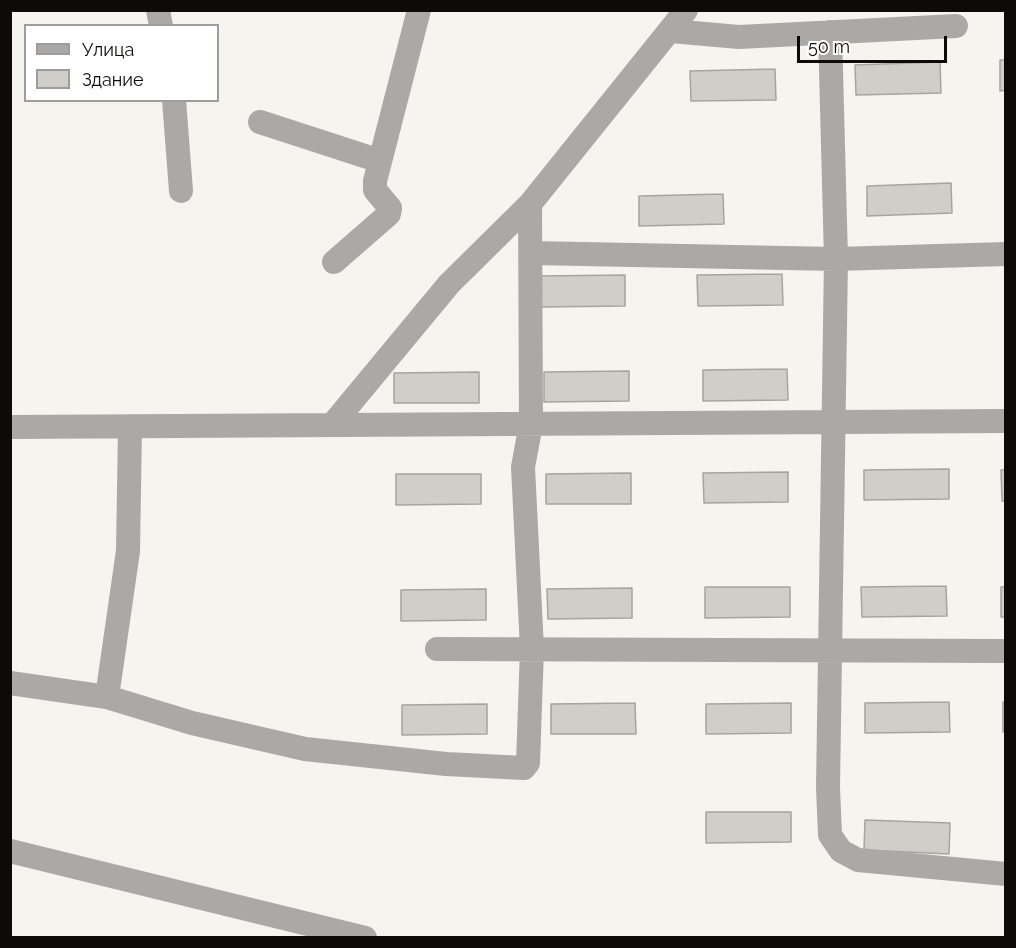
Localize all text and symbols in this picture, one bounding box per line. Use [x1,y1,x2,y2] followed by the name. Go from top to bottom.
[24,24,219,102] legend
[800,24,950,62] scale bar
[808,36,850,57] text: 50 m
[82,39,134,60] text: Улица
[82,69,144,90] text: Здание

